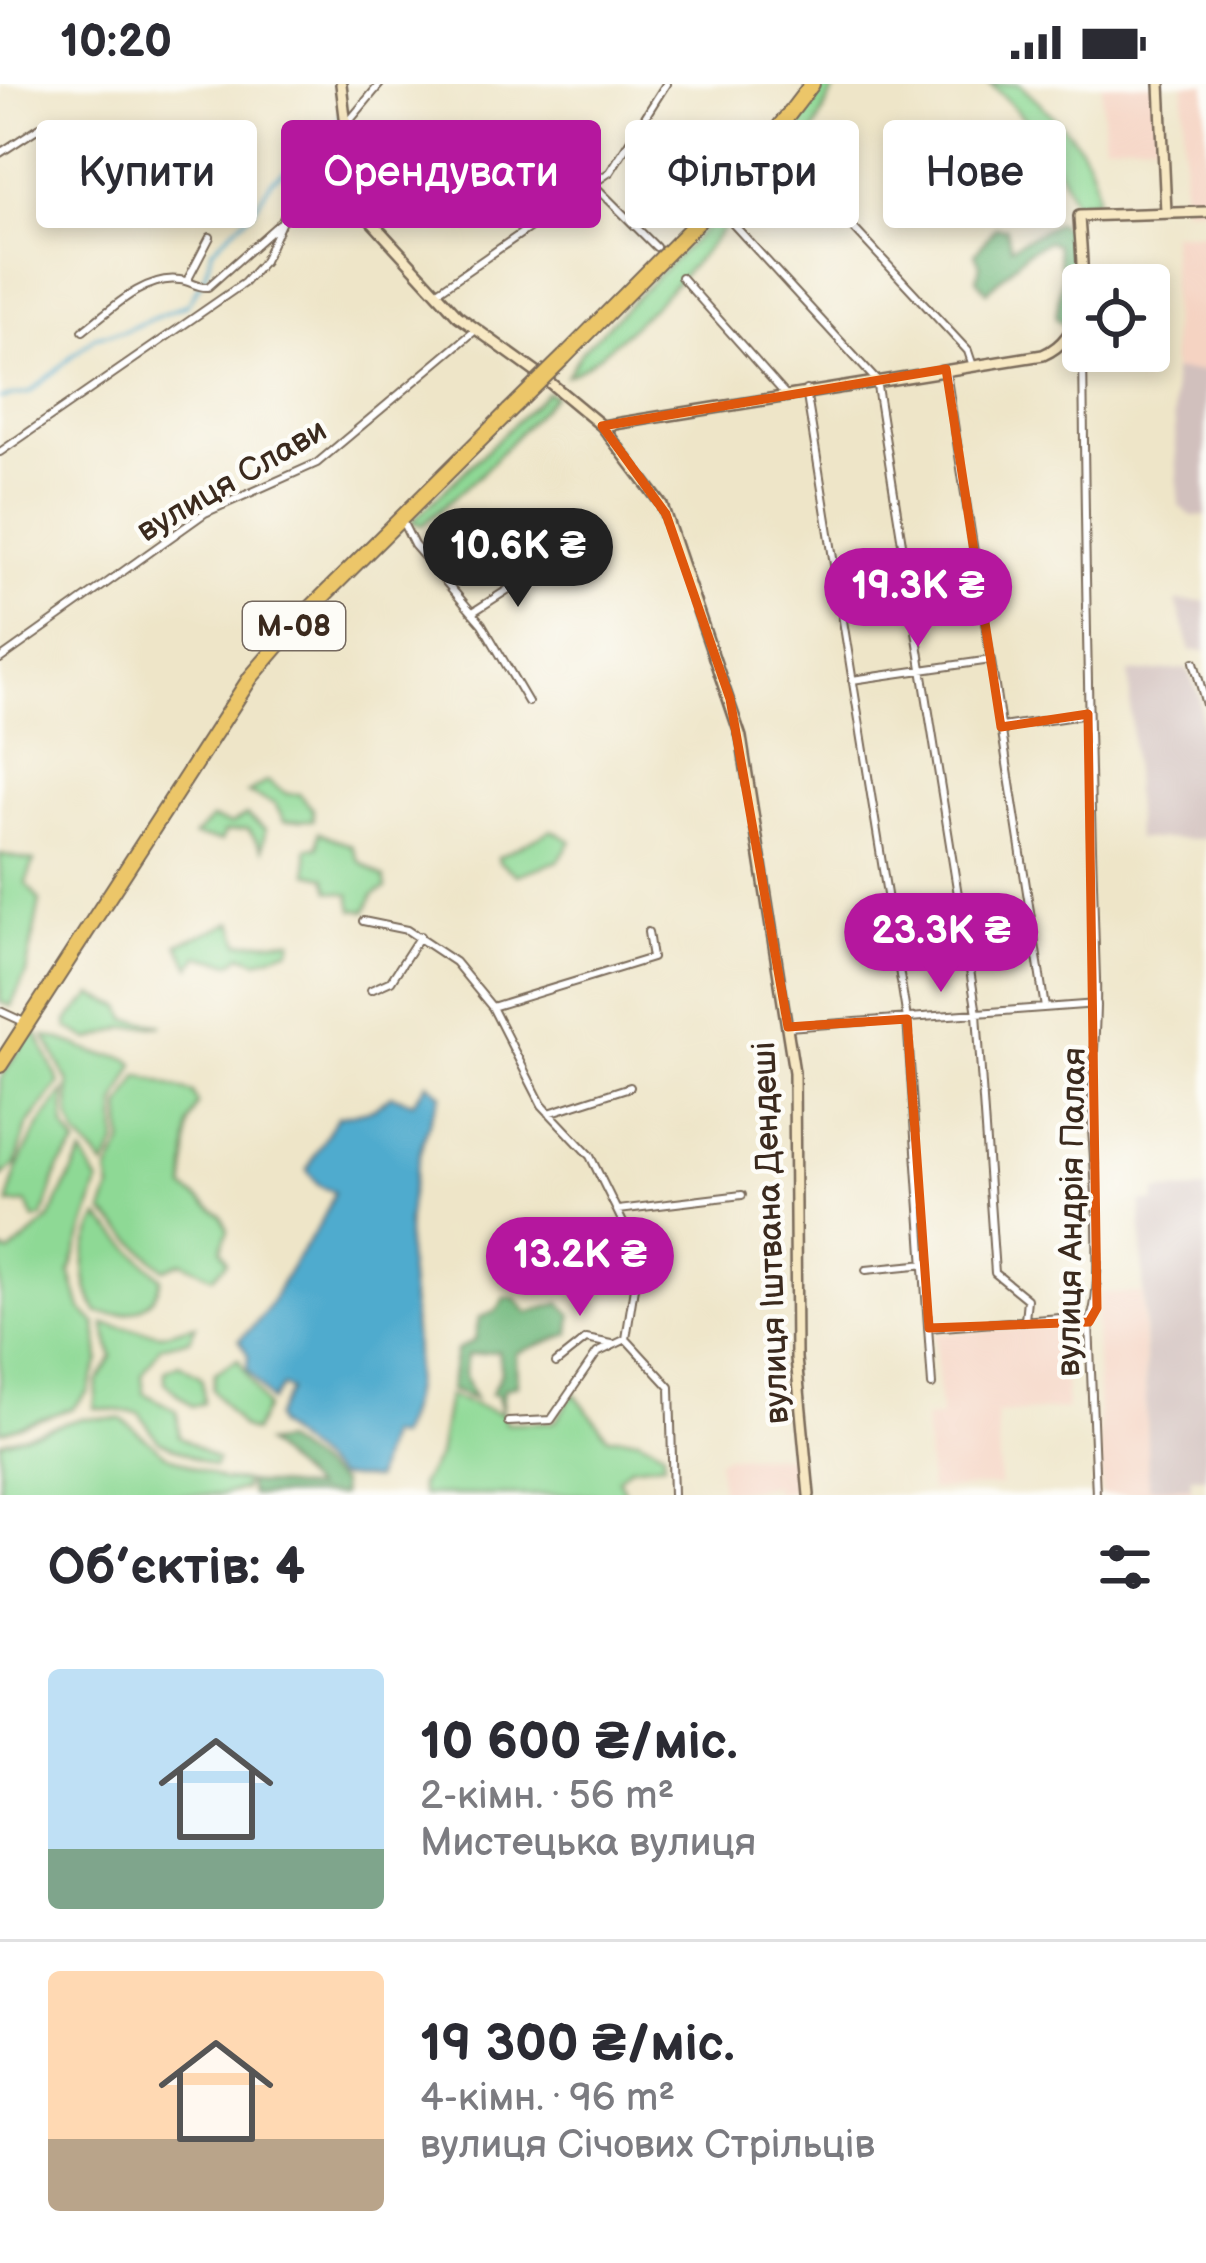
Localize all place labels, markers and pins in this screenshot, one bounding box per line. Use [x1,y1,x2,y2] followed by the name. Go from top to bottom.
[407,508,629,610] pin: 10.6K ₴
[807,548,1029,650] pin: 19.3K ₴
[830,893,1052,995] pin: 23.3K ₴
[469,1217,691,1319] pin: 13.2K ₴

